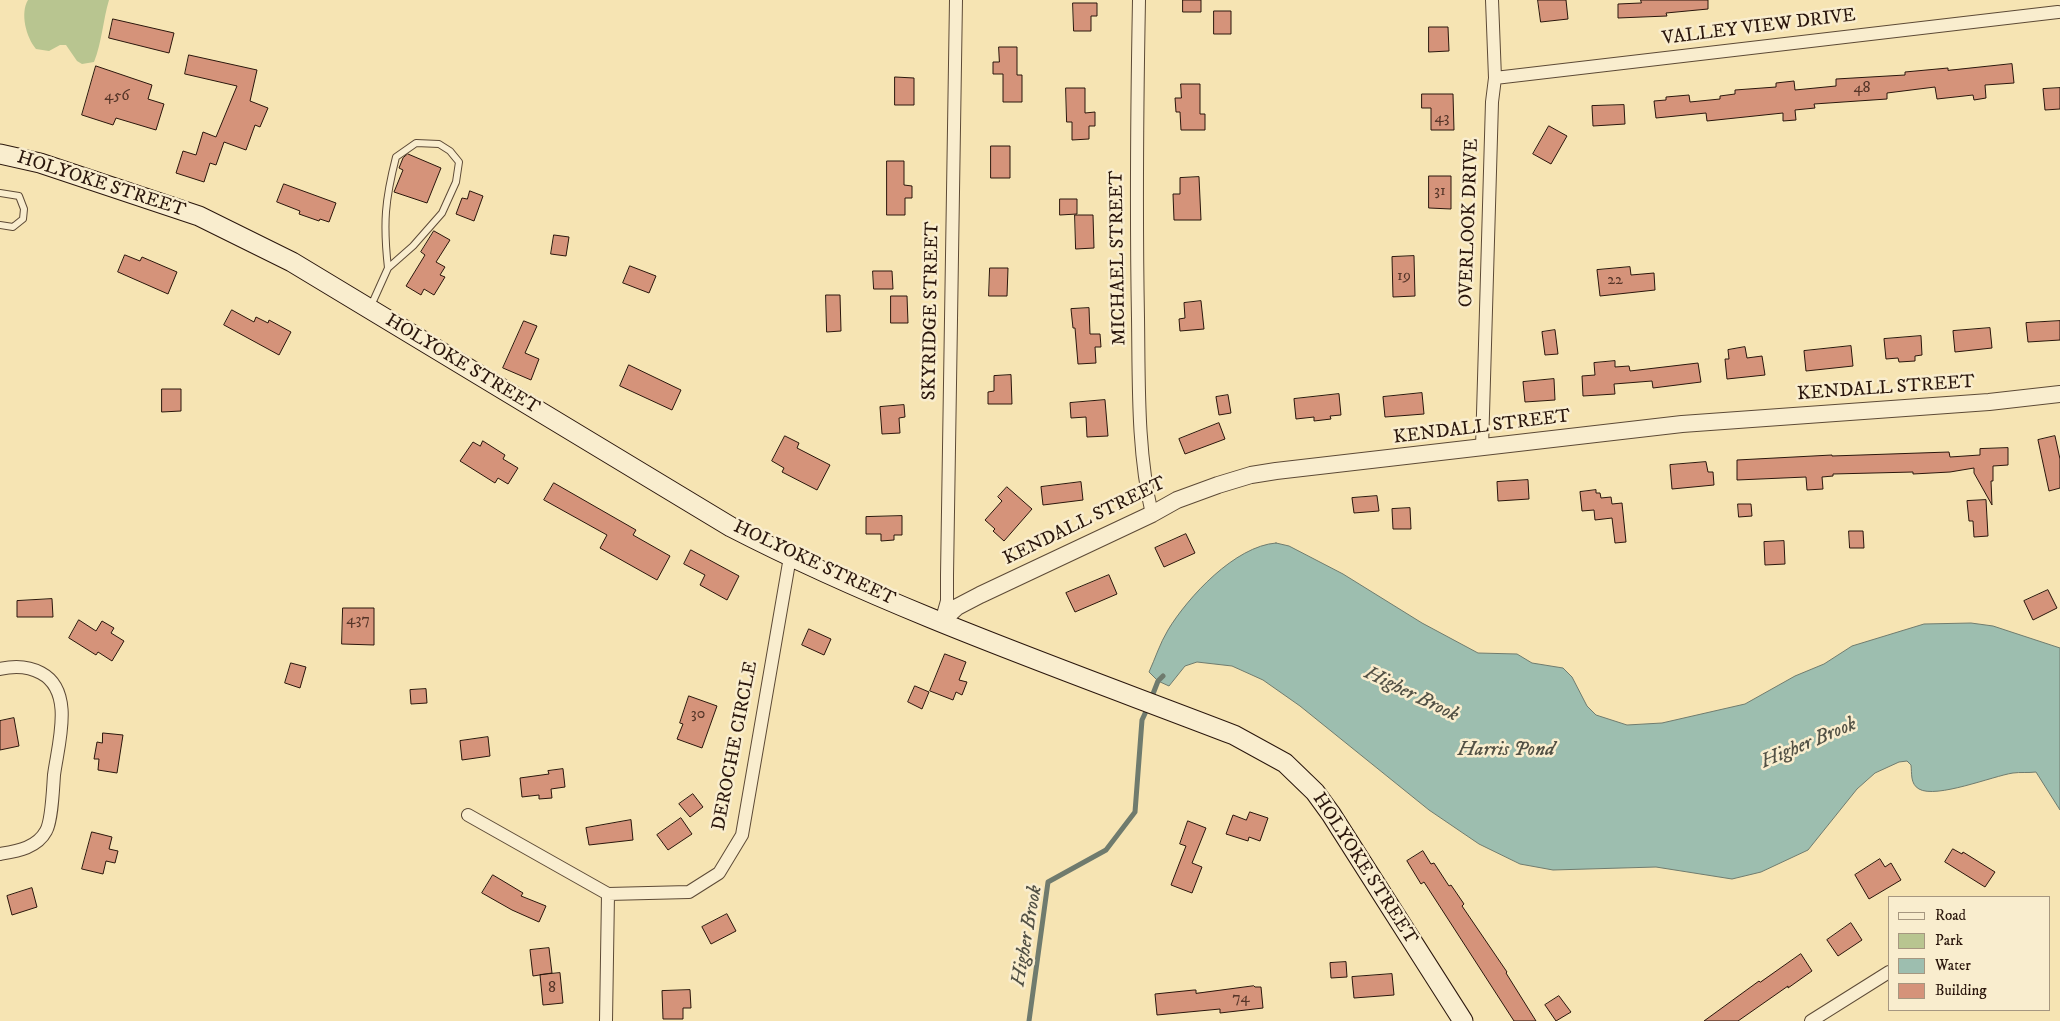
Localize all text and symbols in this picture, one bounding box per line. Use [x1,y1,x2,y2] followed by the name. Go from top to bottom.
[1661,5,1857,51] street label: VALLEY VIEW DRIVE
[1853,79,1871,99] house number: 48
[104,87,130,107] house number: 456
[1434,109,1450,129] house number: 43
[1456,138,1484,308] street label: OVERLOOK DRIVE
[14,147,188,223] street label: HOLYOKE STREET
[1106,170,1132,346] street label: MICHAEL STREET
[1434,182,1446,202] house number: 31
[919,221,945,401] street label: SKYRIDGE STREET
[1397,267,1411,287] house number: 19
[1607,271,1623,291] house number: 22
[381,310,543,420] street label: HOLYOKE STREET
[1796,371,1976,407] street label: KENDALL STREET
[1392,406,1572,450] street label: KENDALL STREET
[1000,473,1170,571] street label: KENDALL STREET
[729,516,899,612] street label: HOLYOKE STREET
[346,611,370,631] house number: 437
[708,659,764,833] street label: DEROCHE CIRCLE
[1360,662,1462,728] water label: Higher Brook
[691,705,705,725] house number: 30
[1757,713,1861,775] water label: Higher Brook
[1457,739,1555,763] water label: Harris Pond
[1306,789,1422,949] street label: HOLYOKE STREET
[1007,884,1049,988] water label: Higher Brook
[1888,896,2050,1011] legend
[1935,906,1966,925] text: Road
[1935,931,1963,950] text: Park
[1935,956,1971,975] text: Water
[548,979,556,999] house number: 8
[1935,981,1987,1000] text: Building
[1232,989,1250,1009] house number: 74

